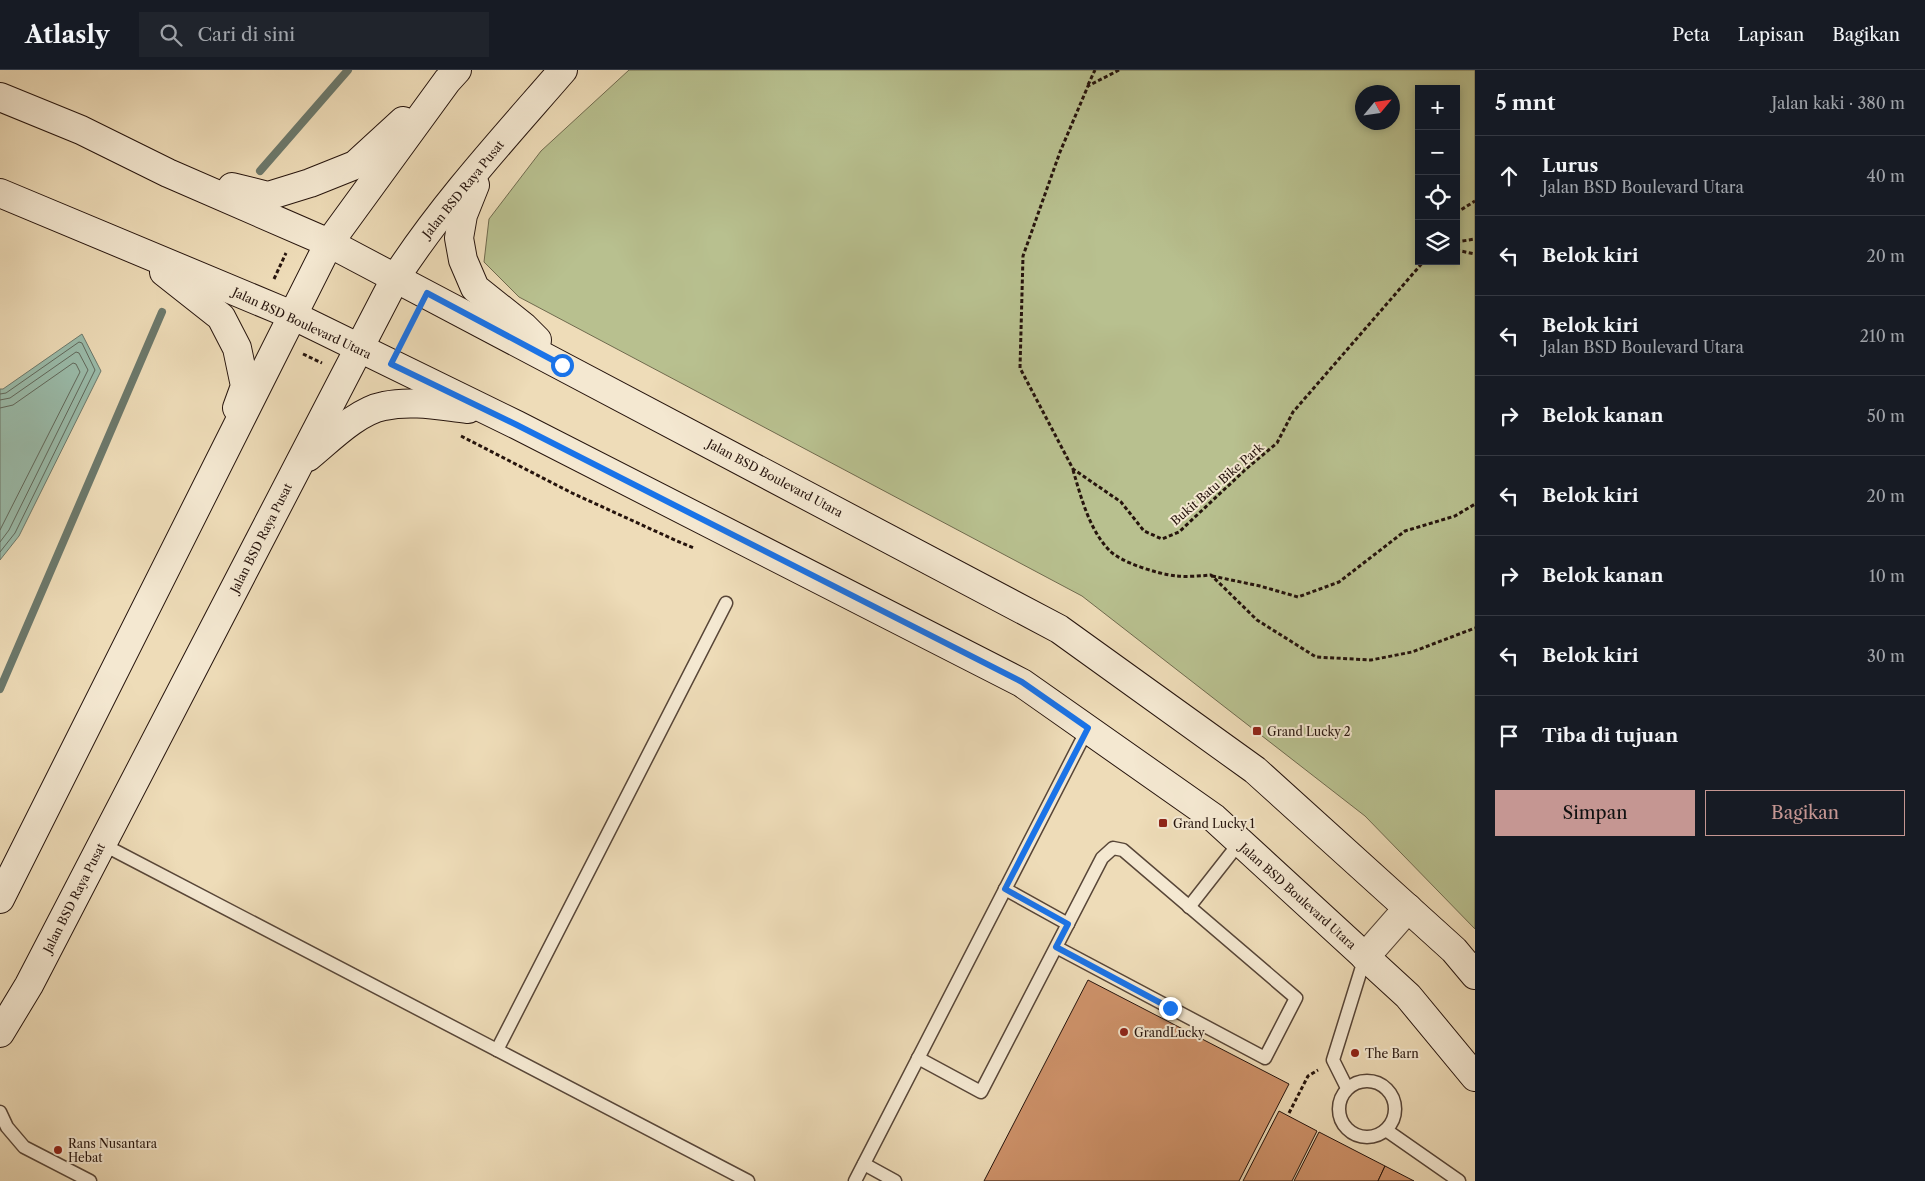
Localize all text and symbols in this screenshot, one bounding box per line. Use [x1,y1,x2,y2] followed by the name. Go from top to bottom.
[139,12,489,57] search box
[25,20,109,49] text: Atlasly
[157,21,185,49] icon: search
[197,23,295,46] text: Cari di sini
[1672,24,1710,46] text: Peta
[1738,24,1804,46] text: Lapisan
[1832,24,1900,46] text: Bagikan
[1355,85,1400,130] north arrow
[1415,85,1460,265] map controls
[1415,85,1460,130] button: +
[1495,90,1556,115] text: 5 mnt
[1772,93,1905,113] text: Jalan kaki · 380 m
[1415,130,1460,175] button: −
[418,137,507,242] street label: Jalan BSD Raya Pusat
[1542,154,1598,177] text: Lurus
[1495,162,1523,190] icon: ahead
[1866,166,1905,186] text: 40 m
[1415,175,1460,220] button: locate
[1542,177,1744,197] text: Jalan BSD Boulevard Utara
[1415,220,1460,265] button: layers
[1495,242,1523,270] icon: left
[1542,244,1639,267] text: Belok kiri
[1866,246,1905,266] text: 20 m
[228,283,374,362] street label: Jalan BSD Boulevard Utara
[1542,314,1639,337] text: Belok kiri
[1495,322,1523,350] icon: left
[1860,326,1905,346] text: 210 m
[1542,337,1744,357] text: Jalan BSD Boulevard Utara
[551,354,574,377] route start
[1495,402,1523,430] icon: right
[1542,404,1664,427] text: Belok kanan
[1867,406,1905,426] text: 50 m
[703,435,846,520] street label: Jalan BSD Boulevard Utara
[1168,439,1267,528] street label: Bukit Batu Bike Park
[226,480,296,597] street label: Jalan BSD Raya Pusat
[1495,482,1523,510] icon: left
[1542,484,1639,507] text: Belok kiri
[1866,486,1905,506] text: 20 m
[1495,562,1523,590] icon: right
[1542,564,1664,587] text: Belok kanan
[1869,566,1905,586] text: 10 m
[1495,642,1523,670] icon: left
[1542,644,1639,667] text: Belok kiri
[1867,646,1905,666] text: 30 m
[1495,722,1523,750] icon: arrive
[1267,724,1351,739] place label: Grand Lucky 2
[1542,724,1678,747] text: Tiba di tujuan
[1251,725,1263,737] marker: Grand Lucky 2
[1495,790,1695,836] button: Simpan
[1705,790,1905,836] button: Bagikan
[1173,816,1255,831] place label: Grand Lucky 1
[1157,817,1169,829] marker: Grand Lucky 1
[1235,838,1360,953] street label: Jalan BSD Boulevard Utara
[39,840,109,957] street label: Jalan BSD Raya Pusat
[1159,997,1182,1020] route end
[1134,1025,1205,1040] place label: GrandLucky
[1118,1026,1130,1038] marker: GrandLucky
[1365,1046,1419,1061] place label: The Barn
[1349,1047,1361,1059] marker: The Barn
[68,1136,158,1165] place label: Rans Nusantara Hebat
[52,1144,64,1156] marker: Rans Nusantara Hebat

